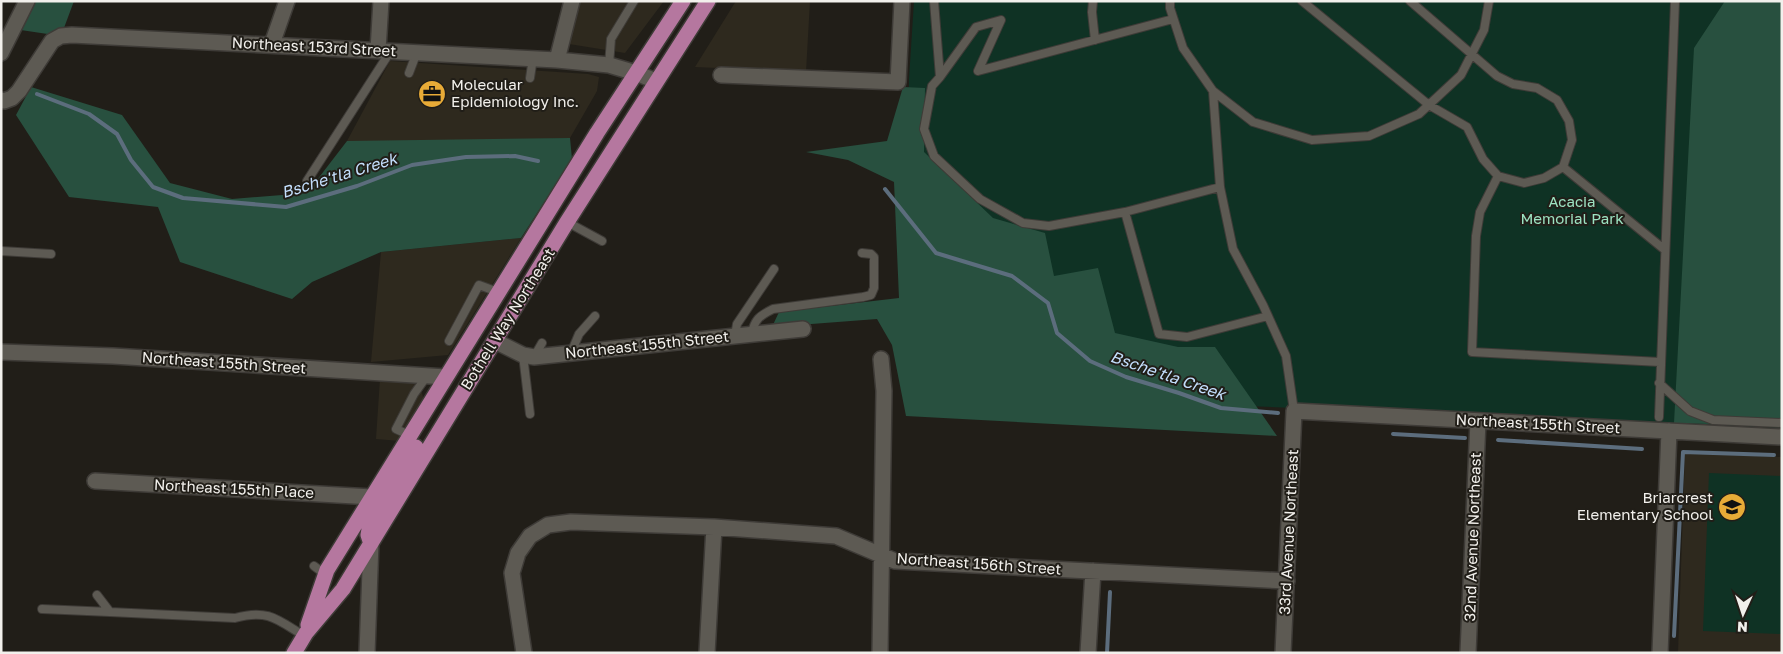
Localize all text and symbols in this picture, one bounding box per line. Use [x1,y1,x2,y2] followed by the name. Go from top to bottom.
[231,33,397,59] street label: Northeast 153rd Street
[451,75,579,110] place label: Molecular Epidemiology Inc.
[417,79,447,109] office icon: Molecular Epidemiology Inc.
[279,147,401,202] water label: Bsche'tla Creek
[1520,192,1624,227] park label: Acacia Memorial Park
[456,244,558,393] street label: Bothell Way Northeast
[564,326,730,362] street label: Northeast 155th Street
[1108,346,1230,405] water label: Bsche'tla Creek
[141,347,307,377] street label: Northeast 155th Street
[1455,410,1621,436] street label: Northeast 155th Street
[1275,449,1301,615] street label: 33rd Avenue Northeast
[1460,452,1484,622] street label: 32nd Avenue Northeast
[154,475,315,501] street label: Northeast 155th Place
[1577,488,1713,523] place label: Briarcrest Elementary School
[1717,492,1747,522] school or university icon: Briarcrest Elementary School
[896,548,1062,578] street label: Northeast 156th Street
[1718,589,1768,639] north arrow
[1737,619,1748,636] text: N

